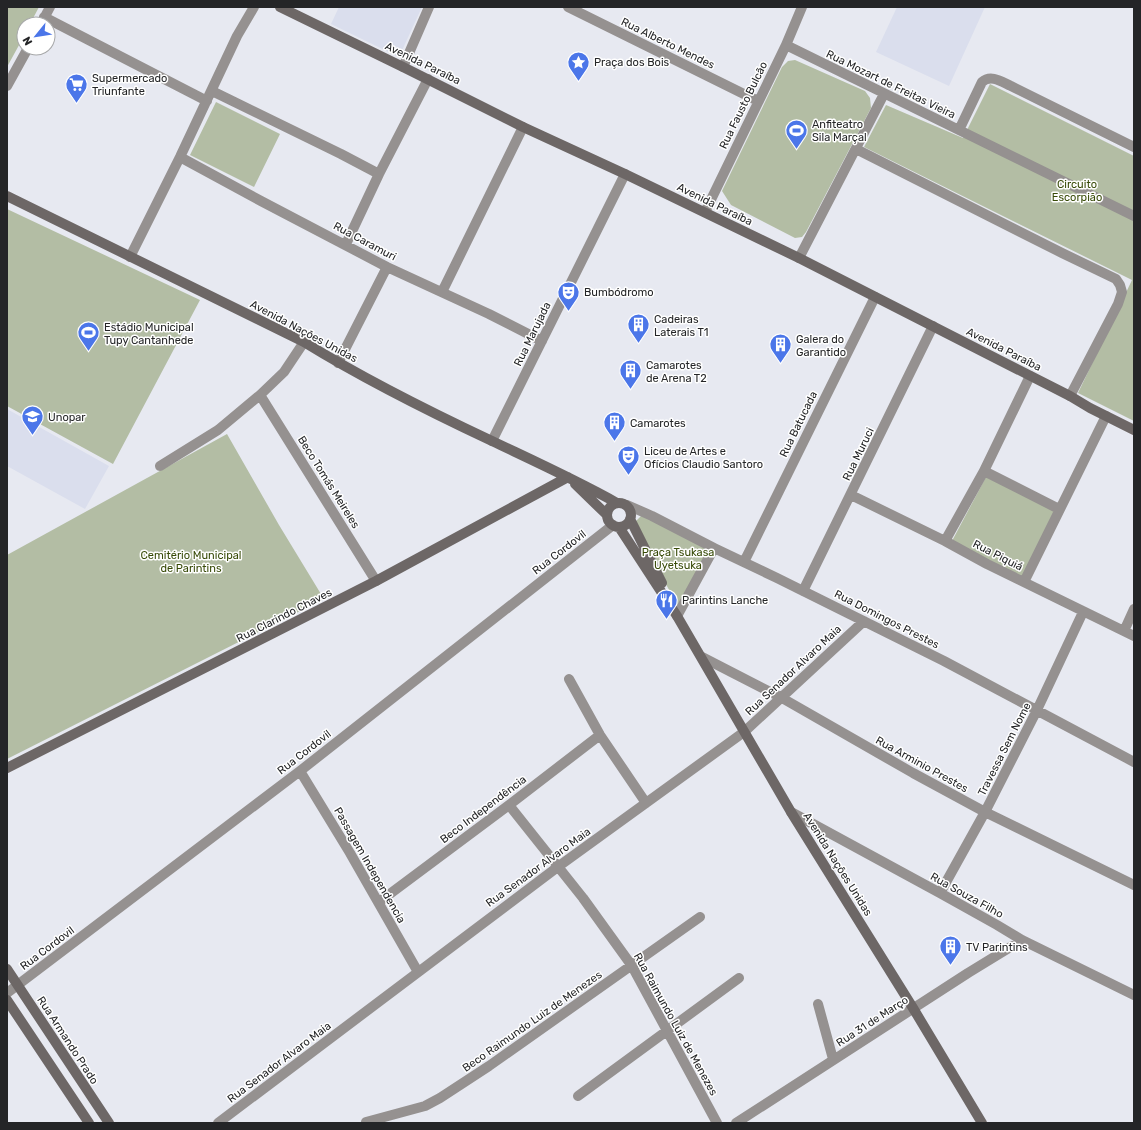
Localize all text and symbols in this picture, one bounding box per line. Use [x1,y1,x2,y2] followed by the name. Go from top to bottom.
[619,15,717,72] street label: Rua Alberto Mendes
[16,16,56,56] north arrow
[20,34,35,47] text: N
[383,40,463,87] street label: Avenida Paraíba
[824,47,958,121] street label: Rua Mozart de Freitas Vieira
[565,49,591,82] place icon: Praça dos Bois
[594,56,670,69] place label: Praça dos Bois
[717,59,770,151] street label: Rua Fausto Bulcão
[63,71,89,104] supermarket icon: Supermercado Triunfante
[92,72,167,98] place label: Supermercado Triunfante
[783,117,809,150] sports icon: Anfiteatro Sila Marçal
[812,118,867,144] place label: Anfiteatro Sila Marçal
[1052,178,1102,204] park label: Circuito Escorpião
[675,181,755,228] street label: Avenida Paraíba
[331,219,398,263] street label: Rua Caramuri
[555,279,581,312] theatre icon: Bumbódromo
[584,286,654,299] place label: Bumbódromo
[248,298,360,365] street label: Avenida Nações Unidas
[511,300,554,368] street label: Rua Marujada
[625,312,651,345] building icon: Cadeiras Laterais T1
[654,313,708,339] place label: Cadeiras Laterais T1
[76,320,102,353] sports icon: Estádio Municipal Tupy Cantanhede
[104,321,194,347] place label: Estádio Municipal Tupy Cantanhede
[964,325,1043,374] street label: Avenida Paraíba
[767,332,793,365] building icon: Galera do Garantido
[796,333,846,359] place label: Galera do Garantido
[618,358,644,391] building icon: Camarotes de Arena T2
[646,359,707,385] place label: Camarotes de Arena T2
[777,389,820,459] street label: Rua Batucada
[19,404,45,437] school or university icon: Unopar
[601,410,627,443] building icon: Camarotes
[48,411,86,424] place label: Unopar
[630,417,686,430] place label: Camarotes
[840,426,877,483] street label: Rua Muruci
[295,434,362,531] street label: Beco Tomás Meireles
[616,444,642,477] theatre icon: Liceu de Artes e Ofícios Claudio Santoro
[644,445,763,471] place label: Liceu de Artes e Ofícios Claudio Santoro
[530,527,589,577] street label: Rua Cordovil
[971,537,1025,574] street label: Rua Piquiá
[642,546,714,572] park label: Praça Tsukasa Uyetsuka
[141,549,241,575] park label: Cemitério Municipal de Parintins
[234,586,334,645] street label: Rua Clarindo Chaves
[654,587,680,620] restaurant icon: Parintins Lanche
[832,587,942,652] street label: Rua Domingos Prestes
[682,594,768,607] place label: Parintins Lanche
[743,623,844,718] street label: Rua Senador Alvaro Maia
[975,700,1034,798] street label: Travessa Sem Nome
[275,727,334,777] street label: Rua Cordovil
[873,734,971,795] street label: Rua Arminio Prestes
[438,773,529,846] street label: Beco Independência
[331,805,408,925] street label: Passagem Independencia
[800,810,875,919] street label: Avenida Nações Unidas
[483,825,593,910] street label: Rua Senador Alvaro Maia
[928,870,1006,921] street label: Rua Souza Filho
[18,924,77,973] street label: Rua Cordovil
[938,934,964,967] building icon: TV Parintins
[966,941,1028,954] place label: TV Parintins
[631,951,721,1098] street label: Rua Raimundo Luiz de Menezes
[460,968,605,1075] street label: Beco Raimundo Luiz de Menezes
[834,993,911,1049] street label: Rua 31 de Março
[34,994,101,1087] street label: Rua Armando Prado
[225,1019,334,1106] street label: Rua Senador Alvaro Maia

